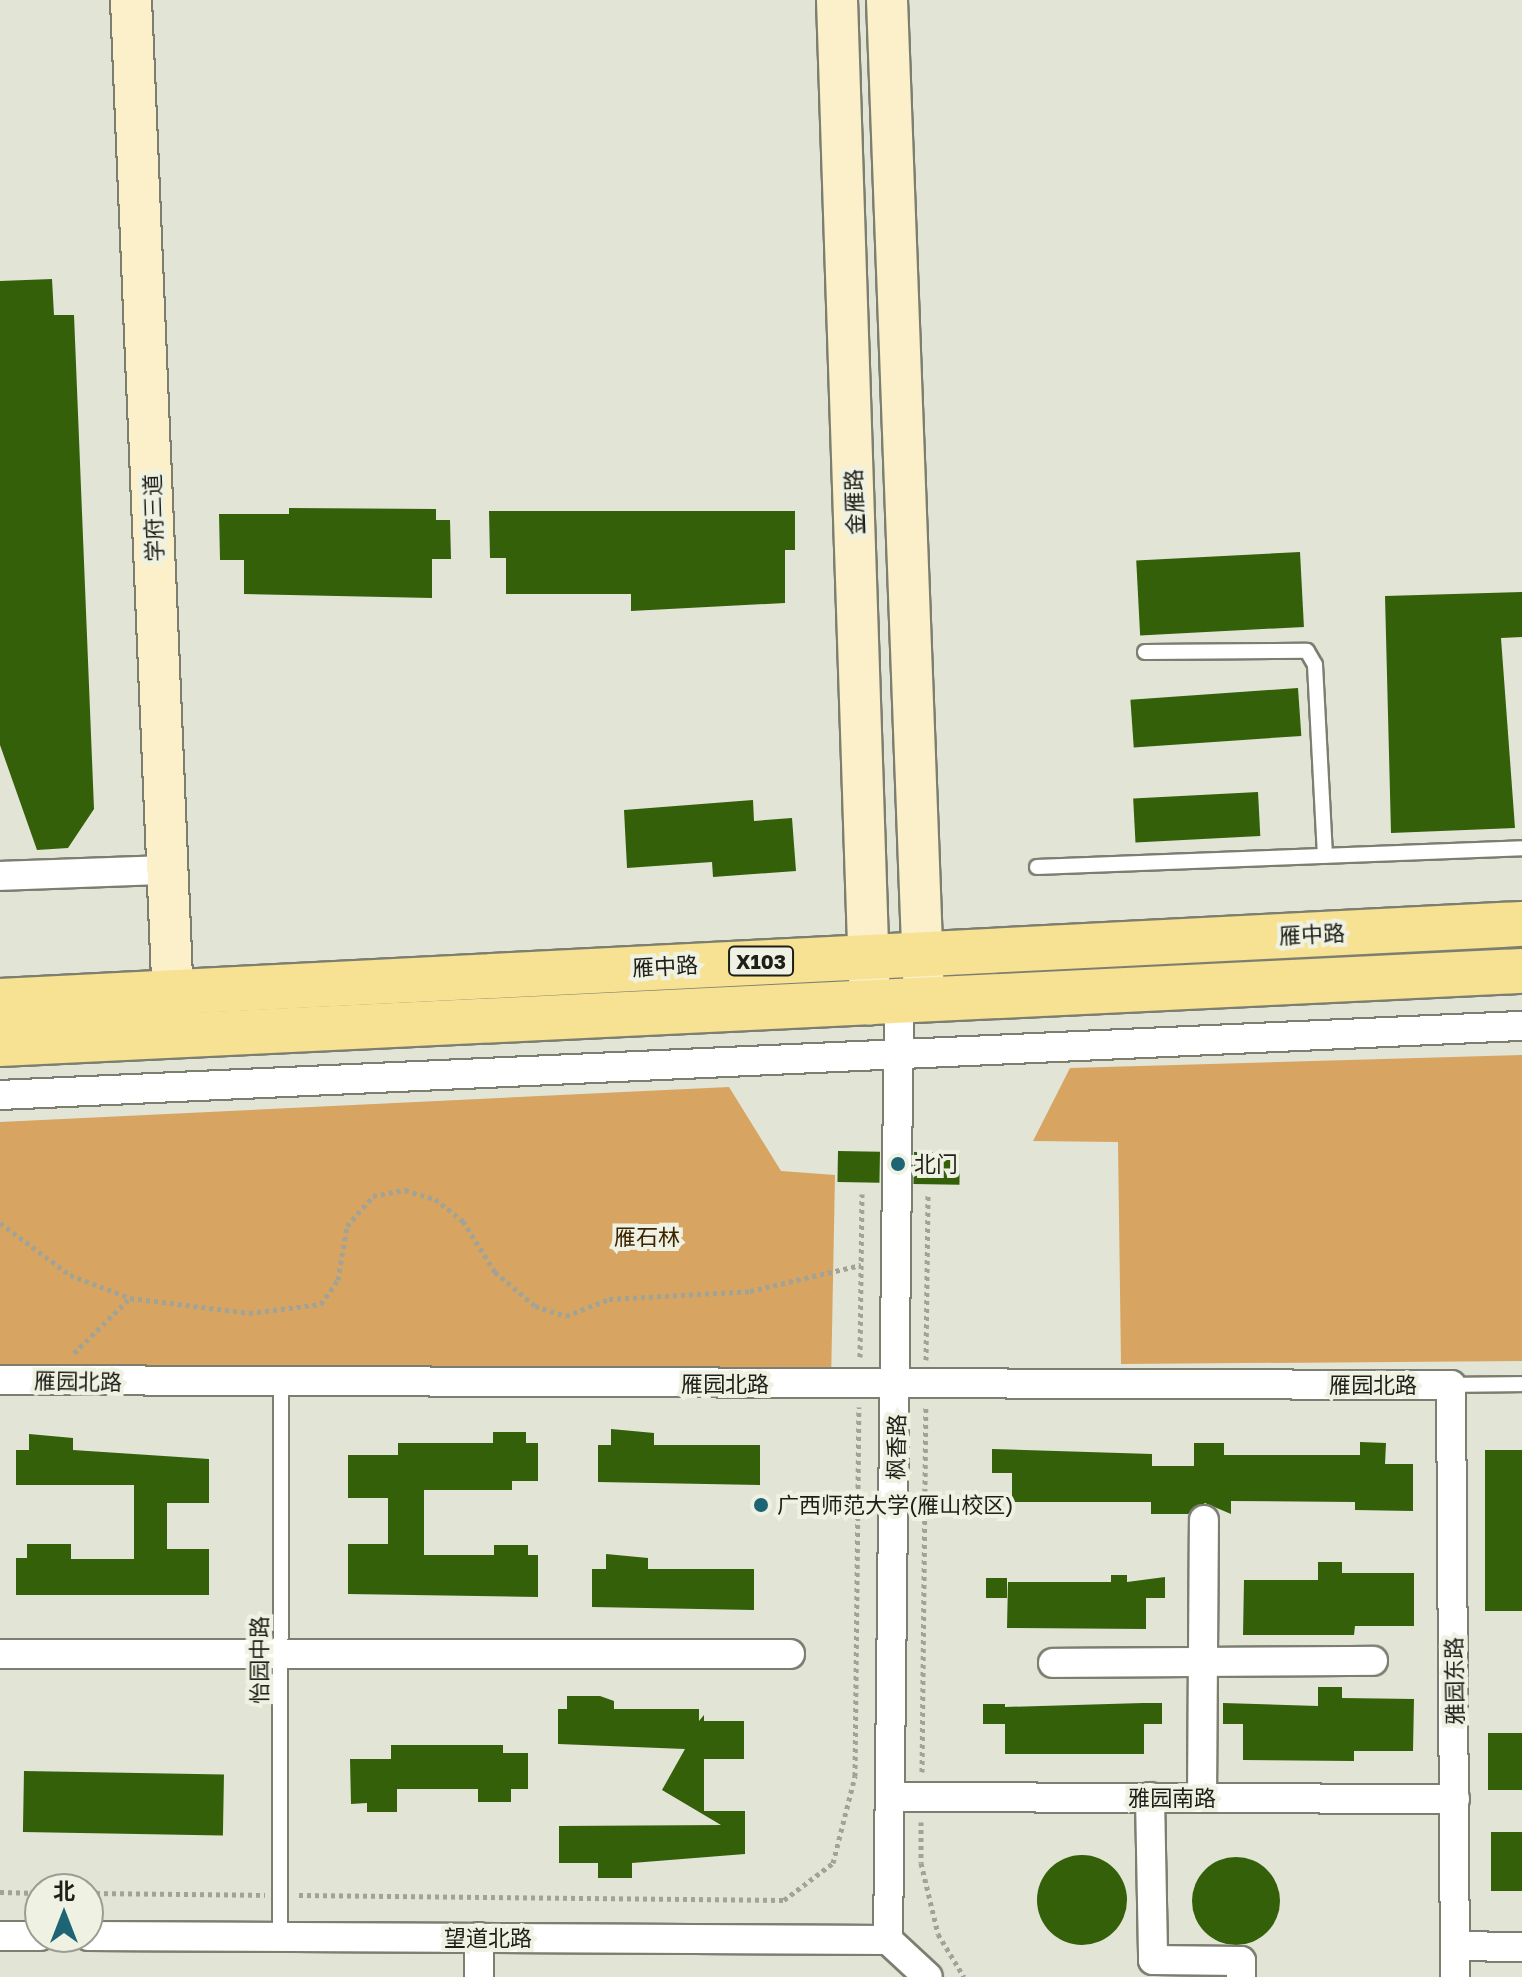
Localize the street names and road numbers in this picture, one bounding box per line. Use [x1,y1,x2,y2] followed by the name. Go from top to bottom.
[840,469,868,535] street label: 金雁路
[138,474,168,562] street label: 学府三道
[1278,919,1346,949] street label: 雁中路
[727,945,795,977] road number: X103
[631,951,699,981] street label: 雁中路
[34,1367,122,1395] street label: 雁园北路
[681,1371,769,1397] street label: 雁园北路
[1329,1372,1417,1398] street label: 雁园北路
[882,1414,910,1480] street label: 枫香路
[246,1616,272,1704] street label: 怡园中路
[1440,1637,1468,1725] street label: 雅园东路
[1128,1785,1216,1811] street label: 雅园南路
[444,1925,532,1951] street label: 望道北路

